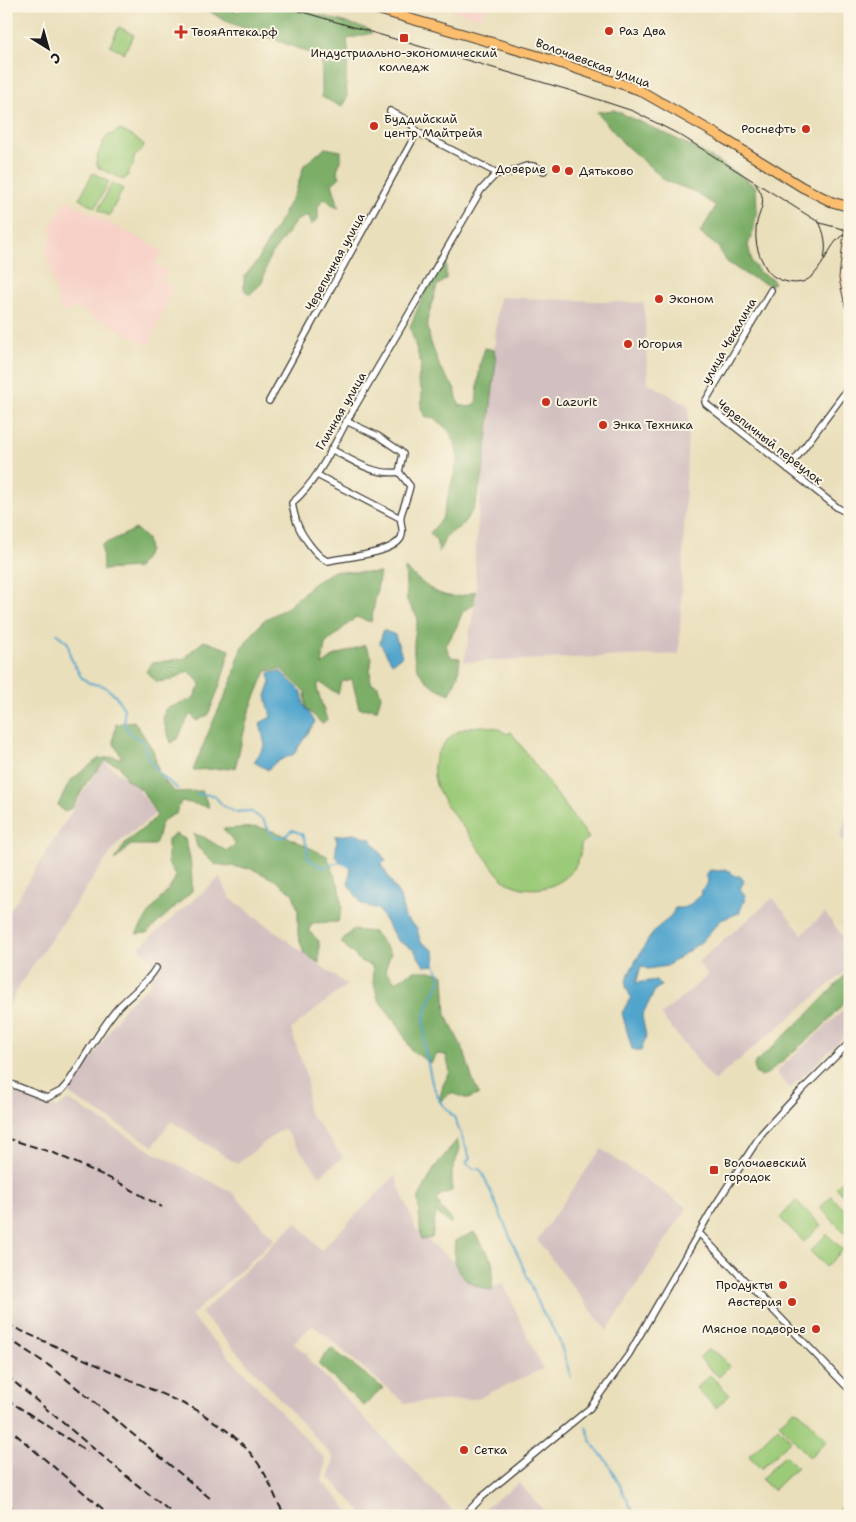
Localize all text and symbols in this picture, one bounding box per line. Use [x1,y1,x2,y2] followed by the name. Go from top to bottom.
[22,22,72,72] north arrow
[619,23,666,39] place label: Раз Два
[191,24,278,40] place label: ТвояАптека.рф
[603,25,615,37] marker: Раз Два
[175,26,187,38] marker: ТвояАптека.рф
[398,32,410,44] marker: Индустриально-экономический колледж
[533,35,653,91] street label: Волочаевская улица
[311,45,498,75] place label: Индустриально-экономический колледж
[47,49,65,68] text: С
[384,111,483,141] place label: Буддийский центр Майтрейя
[368,120,380,132] marker: Буддийский центр Майтрейя
[741,121,796,137] place label: Роснефть
[800,123,812,135] marker: Роснефть
[496,161,546,177] place label: Доверие
[550,163,562,175] marker: Доверие
[579,163,634,179] place label: Дятьково
[563,165,575,177] marker: Дятьково
[301,210,369,314] street label: Черепичная улица
[669,291,714,307] place label: Эконом
[653,293,665,305] marker: Эконом
[698,295,760,387] street label: улица Чекалина
[638,336,683,352] place label: Югория
[622,338,634,350] marker: Югория
[312,369,370,453] street label: Глинная улица
[556,394,597,410] place label: Lazurit
[540,396,552,408] marker: Lazurit
[714,396,827,489] street label: Черепичный переулок
[613,417,694,433] place label: Энка Техника
[597,419,609,431] marker: Энка Техника
[724,1155,807,1185] place label: Волочаевский городок
[708,1164,720,1176] marker: Волочаевский городок
[716,1277,773,1293] place label: Продукты
[777,1279,789,1291] marker: Продукты
[728,1294,782,1310] place label: Австерия
[786,1296,798,1308] marker: Австерия
[702,1321,806,1337] place label: Мясное подворье
[810,1323,822,1335] marker: Мясное подворье
[474,1442,508,1458] place label: Сетка
[458,1444,470,1456] marker: Сетка

